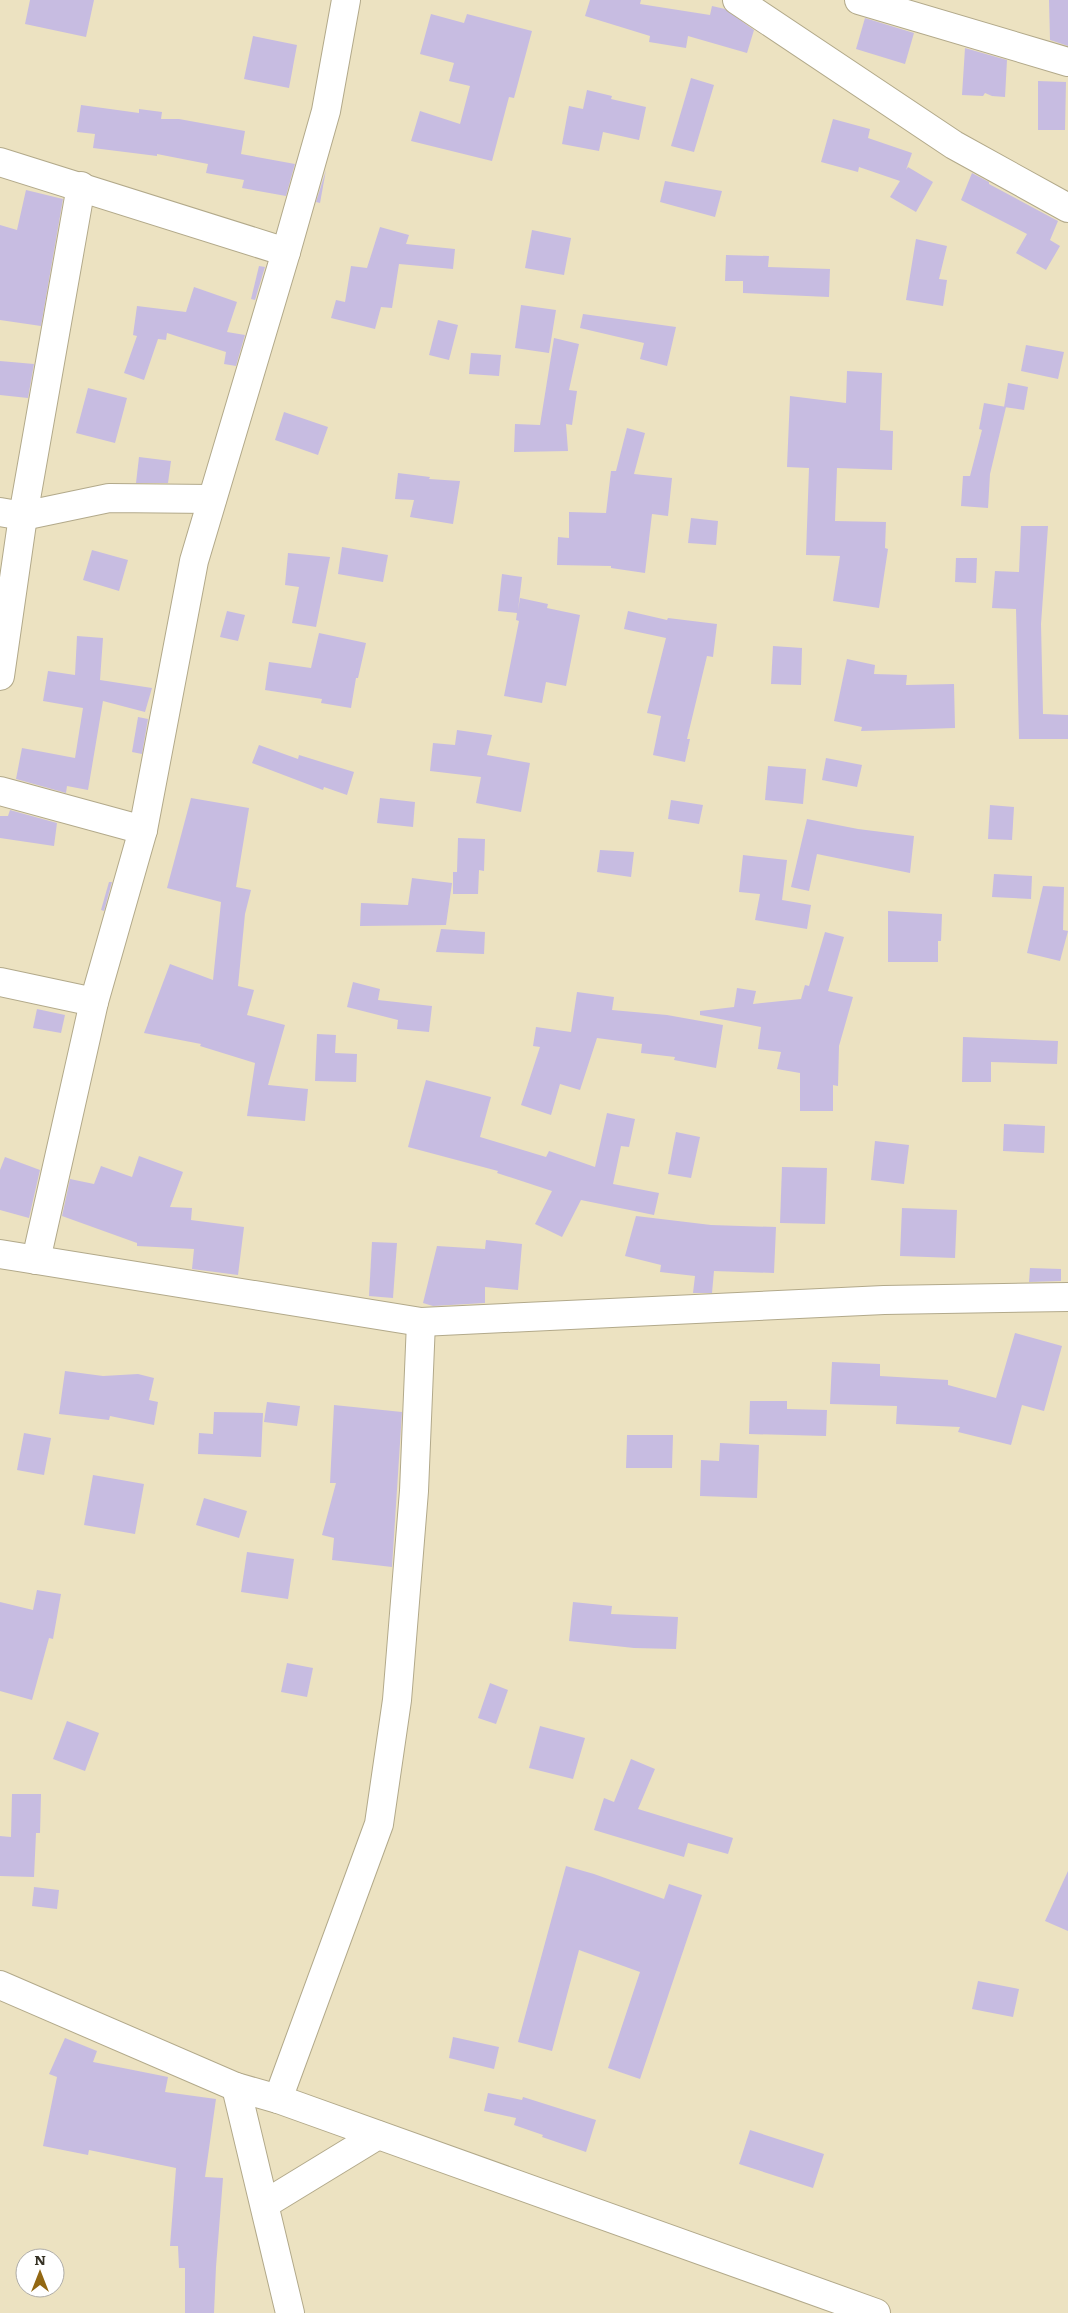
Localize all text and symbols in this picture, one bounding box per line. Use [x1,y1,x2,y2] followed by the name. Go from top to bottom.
[15,2248,65,2298] north arrow
[34,2249,46,2269] text: N

